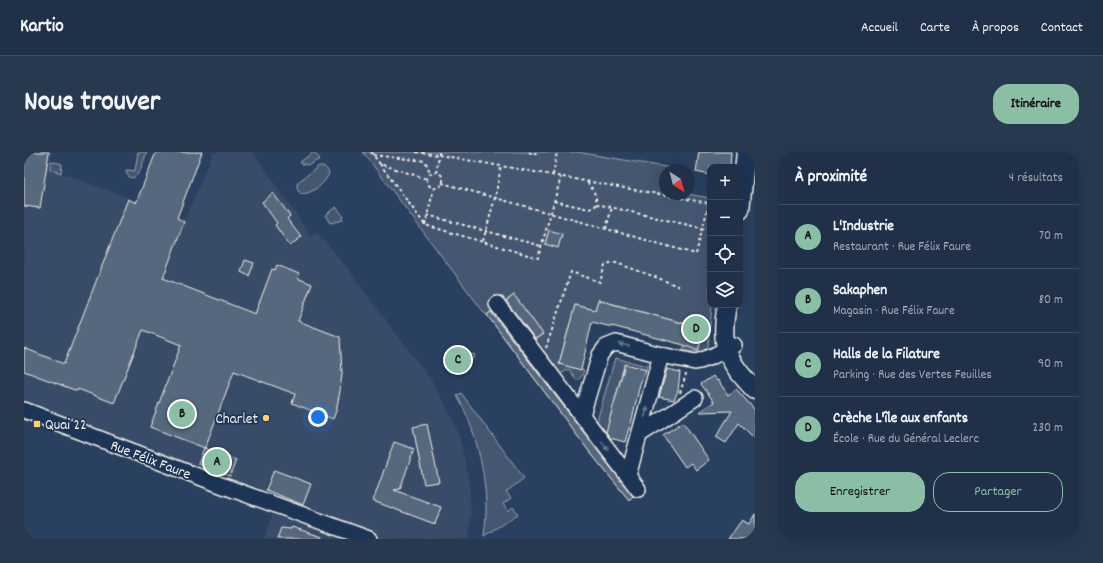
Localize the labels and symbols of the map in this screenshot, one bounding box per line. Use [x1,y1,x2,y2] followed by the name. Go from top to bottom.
[659,164,695,200] north arrow
[683,314,709,344] pin: D
[618,341,630,347] one-way arrow
[445,345,471,375] pin: C
[169,399,195,429] pin: B
[643,405,649,418] one-way arrow
[308,407,328,427] your location
[215,409,258,431] place label: Charlet
[261,413,271,423] marker: Charlet
[45,415,87,437] place label: Quai 22
[32,419,42,429] marker: Quai 22
[107,435,194,486] street label: Rue Félix Faure
[600,440,609,451] one-way arrow
[204,447,230,477] pin: A

